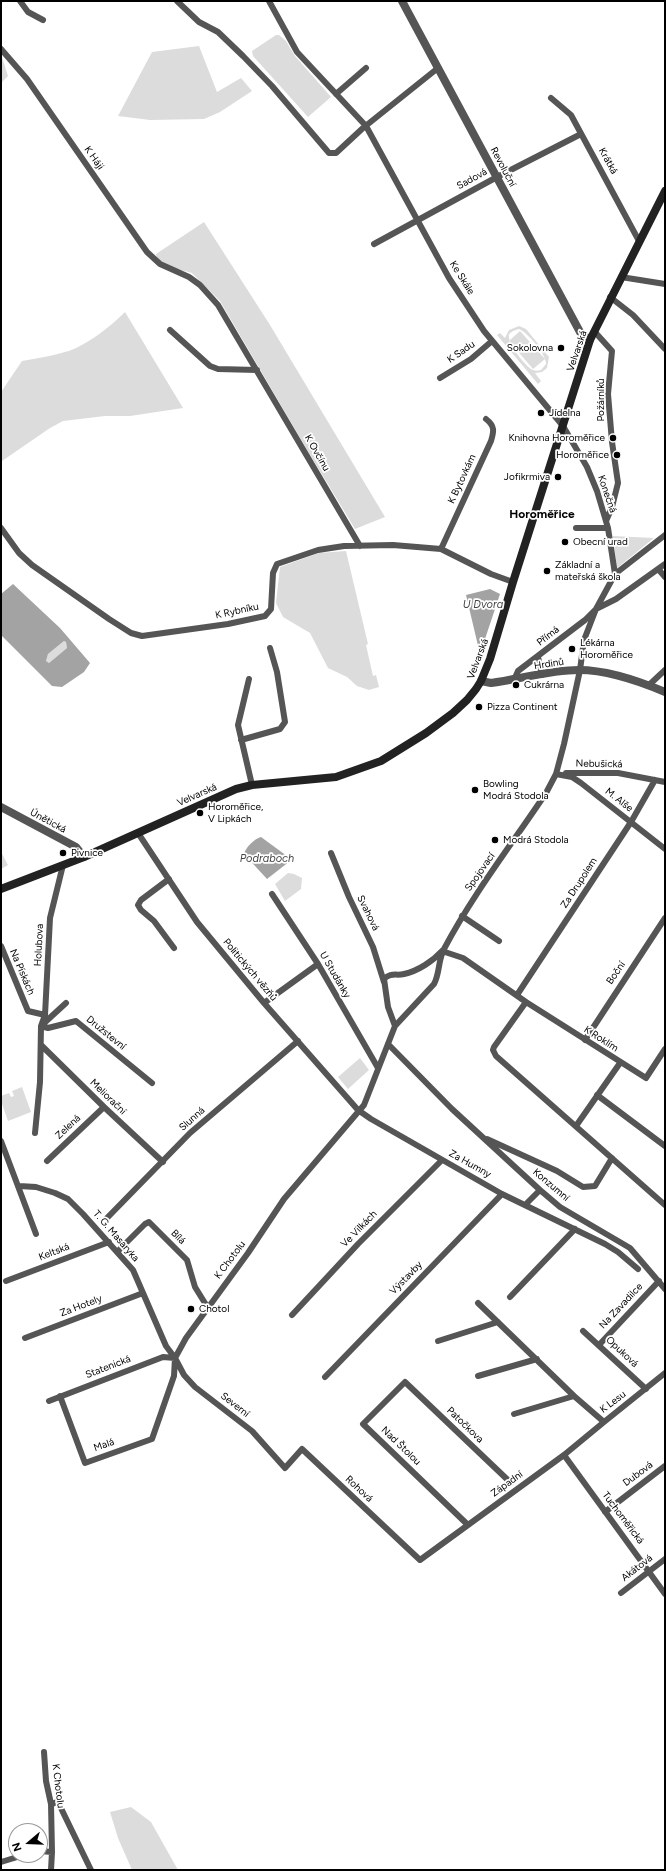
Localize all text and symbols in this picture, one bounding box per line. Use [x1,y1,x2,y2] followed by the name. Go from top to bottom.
[82,144,106,172] street label: K Háji
[487,145,519,189] street label: Revoluční
[596,146,620,176] street label: Krátká
[455,166,489,192] street label: Sadová
[447,259,477,297] street label: Ke Skále
[564,329,590,373] street label: Velvarská
[445,338,477,366] street label: K Sadu
[507,342,553,354] place label: Sokolovna
[556,343,566,353] marker: Sokolovna
[595,378,607,422] street label: Požárníků
[549,407,581,419] place label: Jídelna
[536,408,546,418] marker: Jídelna
[508,432,605,444] place label: Knihovna Horoměřice
[302,433,332,473] street label: K Ovčínu
[608,433,618,443] marker: Knihovna Horoměřice
[556,449,609,461] place label: Horoměřice
[612,450,622,460] marker: Horoměřice
[445,452,479,506] street label: K Bytovkám
[504,471,550,483] place label: Jofikrmiva
[553,472,563,482] marker: Jofikrmiva
[595,474,619,514] street label: Konečná
[509,507,575,521] district label: Horoměřice
[573,536,628,548] place label: Obecní urad
[560,537,570,547] marker: Obecní urad
[555,559,621,582] place label: Základní a mateřská škola
[542,566,552,576] marker: Základní a mateřská škola
[463,598,503,612] water label: U Dvora
[214,601,260,621] street label: K Rybníku
[534,624,562,648] street label: Přímá
[465,637,491,681] street label: Velvarská
[580,637,633,660] place label: Lékárna Horoměřice
[567,644,577,654] marker: Lékárna Horoměřice
[533,656,565,672] street label: Hrdinů
[524,679,564,691] place label: Cukrárna
[511,680,521,690] marker: Cukrárna
[487,701,558,713] place label: Pizza Continent
[474,702,484,712] marker: Pizza Continent
[575,758,623,770] street label: Nebušická
[483,778,549,802] place label: Bowling Modrá Stodola
[175,781,219,809] street label: Velvarská
[470,785,480,795] marker: Bowling Modrá Stodola
[603,785,635,815] street label: M. Alše
[208,801,263,824] place label: Horoměřice, V Lipkách
[28,806,68,836] street label: Únětická
[195,808,205,818] marker: Horoměřice, V Lipkách
[503,834,569,846] place label: Modrá Stodola
[490,835,500,845] marker: Modrá Stodola
[71,847,103,859] place label: Pivnice
[58,848,68,858] marker: Pivnice
[462,850,498,894] street label: Spojovací
[240,852,294,866] water label: Podraboch
[558,856,600,910] street label: Za Drupolem
[354,893,382,933] street label: Svahová
[32,923,46,967] street label: Holubova
[220,936,280,1004] street label: Politických vězňů
[7,947,37,997] street label: Na Pískách
[317,950,353,1000] street label: U Studánky
[604,959,628,987] street label: Boční
[84,1013,128,1053] street label: Družstevní
[582,1023,620,1055] street label: K Roklím
[87,1077,129,1117] street label: Meliorační
[177,1104,207,1134] street label: Slunná
[53,1112,83,1142] street label: Zelená
[447,1148,493,1180] street label: Za Humny
[530,1166,572,1204] street label: Konzumní
[90,1208,142,1264] street label: T. G. Masaryka
[338,1208,380,1250] street label: Ve Vilkách
[168,1227,188,1247] street label: Bílá
[212,1239,248,1281] street label: K Chotolu
[37,1241,71,1263] street label: Keltská
[387,1259,425,1297] street label: Výstavby
[597,1281,645,1331] street label: Na Zavadilce
[58,1293,104,1319] street label: Za Hotely
[199,1303,229,1315] place label: Chotol
[186,1304,196,1314] marker: Chotol
[603,1334,641,1370] street label: Opuková
[84,1353,132,1381] street label: Statenická
[598,1388,628,1416] street label: K Lesu
[218,1390,252,1420] street label: Severní
[444,1405,486,1445] street label: Patočkova
[379,1424,423,1468] street label: Nad Štolou
[92,1436,116,1454] street label: Malá
[621,1459,655,1489] street label: Dubová
[489,1468,525,1500] street label: Západní
[343,1473,375,1505] street label: Rohová
[599,1489,647,1547] street label: Tuchoměřická
[619,1552,655,1584] street label: Akátová
[49,1763,67,1809] street label: K Chotolu
[8,1823,48,1863] north arrow
[10,1841,25,1853] text: N

